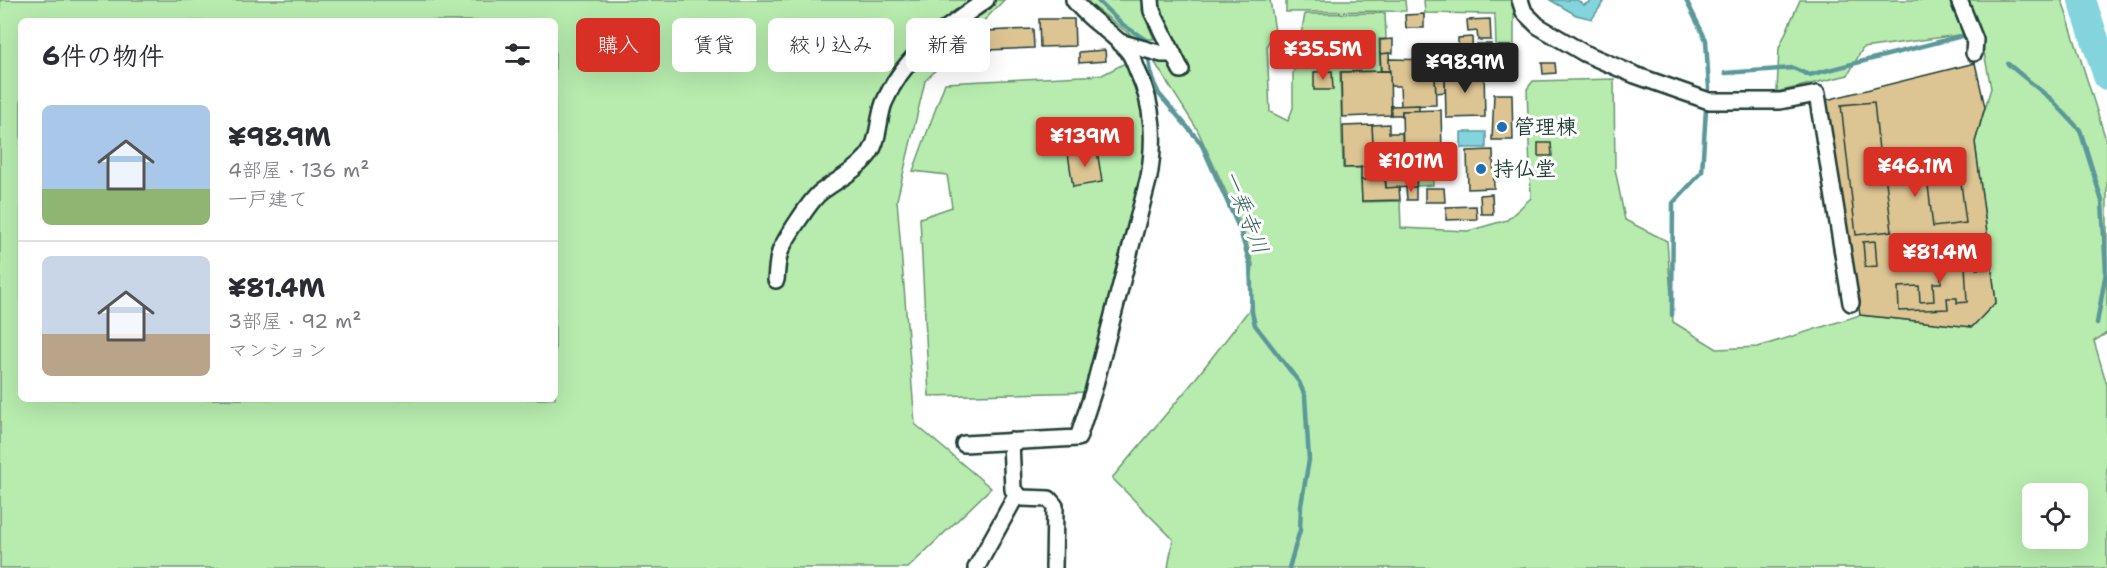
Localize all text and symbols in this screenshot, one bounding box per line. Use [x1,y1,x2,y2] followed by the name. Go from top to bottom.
[576,18,660,72] chip: 購入
[672,18,756,72] chip: 賃貸
[768,18,894,72] chip: 絞り込み
[906,18,990,72] chip: 新着
[1274,30,1372,81] pin: ¥35.5M
[1284,36,1362,62] text: ¥35.5M
[42,38,164,73] text: 6件の物件
[501,38,534,71] icon: filters
[1416,43,1514,94] pin: ¥98.9M
[1425,49,1505,75] text: ¥98.9M
[1514,113,1577,141] place label: 管理棟
[1043,117,1127,168] pin: ¥139M
[228,119,331,154] text: ¥98.9M
[1495,120,1509,134] marker: 管理棟
[1050,123,1120,149] text: ¥139M
[90,129,162,201] icon: home
[1369,142,1453,193] pin: ¥101M
[1866,147,1964,198] pin: ¥46.1M
[1378,148,1444,174] text: ¥101M
[1878,153,1952,179] text: ¥46.1M
[1493,155,1556,183] place label: 持仏堂
[228,157,369,183] text: 4部屋 · 136 m²
[1474,162,1488,176] marker: 持仏堂
[1217,166,1275,258] water label: 一乗寺川
[228,186,308,212] text: 一戸建て
[1891,233,1989,284] pin: ¥81.4M
[1903,239,1977,265] text: ¥81.4M
[228,270,325,305] text: ¥81.4M
[90,280,162,352] icon: home
[228,308,362,334] text: 3部屋 · 92 m²
[228,337,327,363] text: マンション
[2022,483,2088,549] map controls
[2022,483,2088,549] button: locate

